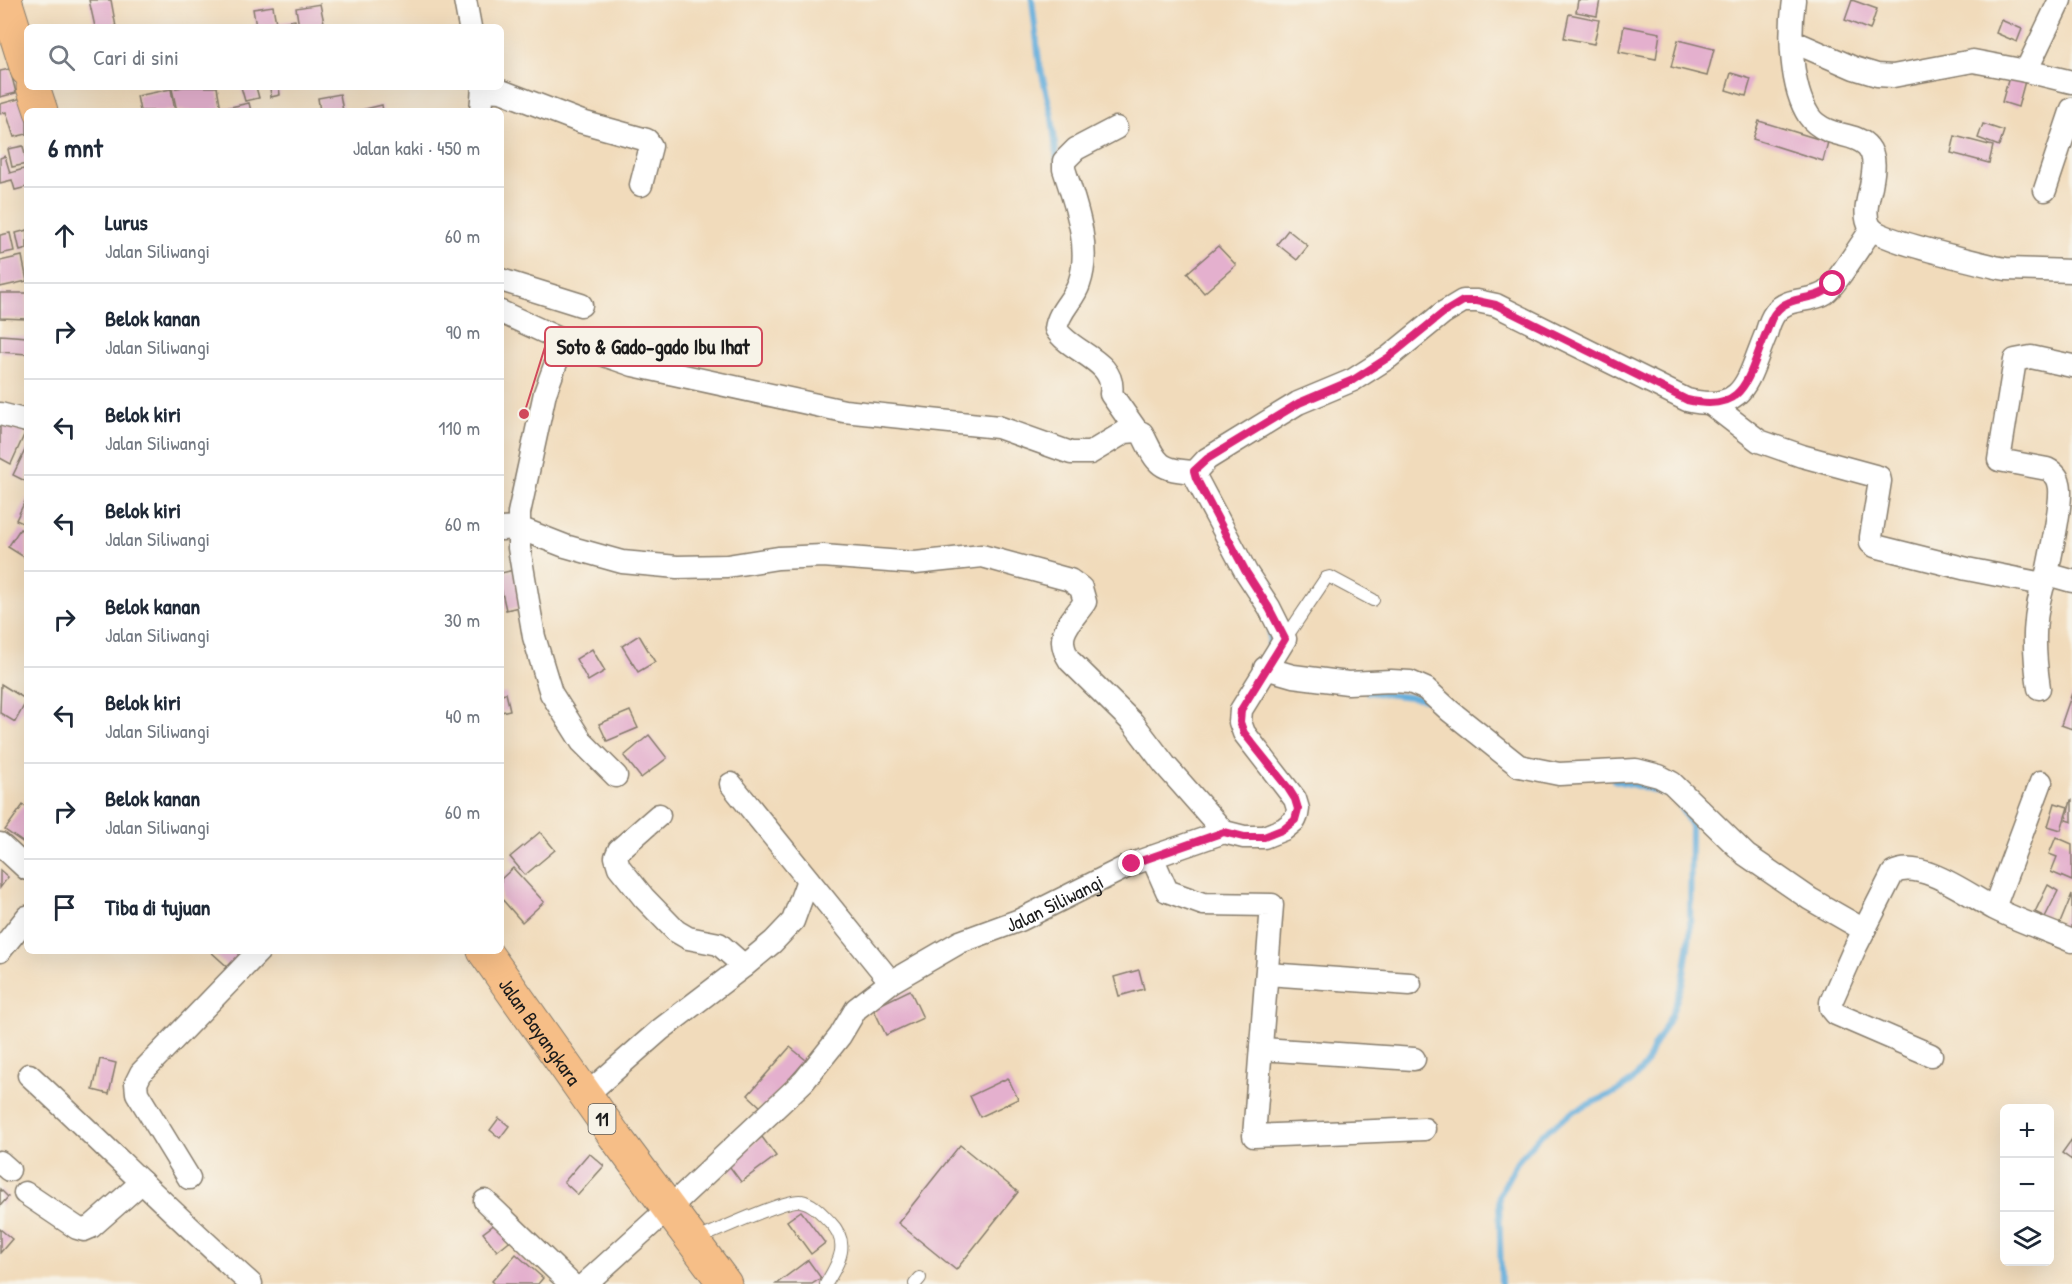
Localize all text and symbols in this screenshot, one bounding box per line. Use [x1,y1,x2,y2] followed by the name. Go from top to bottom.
[24,24,504,90] search box
[45,41,78,74] icon: search
[93,42,179,72] text: Cari di sini
[48,130,103,165] text: 6 mnt
[353,134,480,161] text: Jalan kaki · 450 m
[105,207,148,237] text: Lurus
[48,219,81,252] icon: ahead
[445,222,480,249] text: 60 m
[105,237,210,264] text: Jalan Siliwangi
[1819,270,1845,296] route start
[105,303,200,333] text: Belok kanan
[48,315,81,348] icon: right
[446,318,480,345] text: 90 m
[545,327,762,366] callout: Soto & Gado-gado Ibu Ihat
[556,332,750,362] text: Soto & Gado-gado Ibu Ihat
[105,333,210,360] text: Jalan Siliwangi
[105,399,181,429] text: Belok kiri
[48,411,81,444] icon: left
[438,414,480,441] text: 110 m
[105,429,210,456] text: Jalan Siliwangi
[105,495,181,525] text: Belok kiri
[48,507,81,540] icon: left
[445,510,480,537] text: 60 m
[105,525,210,552] text: Jalan Siliwangi
[105,591,200,621] text: Belok kanan
[48,603,81,636] icon: right
[444,606,480,633] text: 30 m
[105,621,210,648] text: Jalan Siliwangi
[105,687,181,717] text: Belok kiri
[48,699,81,732] icon: left
[445,702,480,729] text: 40 m
[105,717,210,744] text: Jalan Siliwangi
[105,783,200,813] text: Belok kanan
[48,795,81,828] icon: right
[445,798,480,825] text: 60 m
[105,813,210,840] text: Jalan Siliwangi
[1118,850,1144,876] route end
[1002,867,1107,938] street label: Jalan Siliwangi
[48,891,81,924] icon: arrive
[105,892,210,922] text: Tiba di tujuan
[493,972,588,1090] street label: Jalan Bayangkara
[588,1104,616,1134] road number: 11
[2000,1104,2054,1266] map controls
[2000,1104,2054,1158] button: +
[2000,1158,2054,1212] button: −
[2000,1212,2054,1266] button: layers

